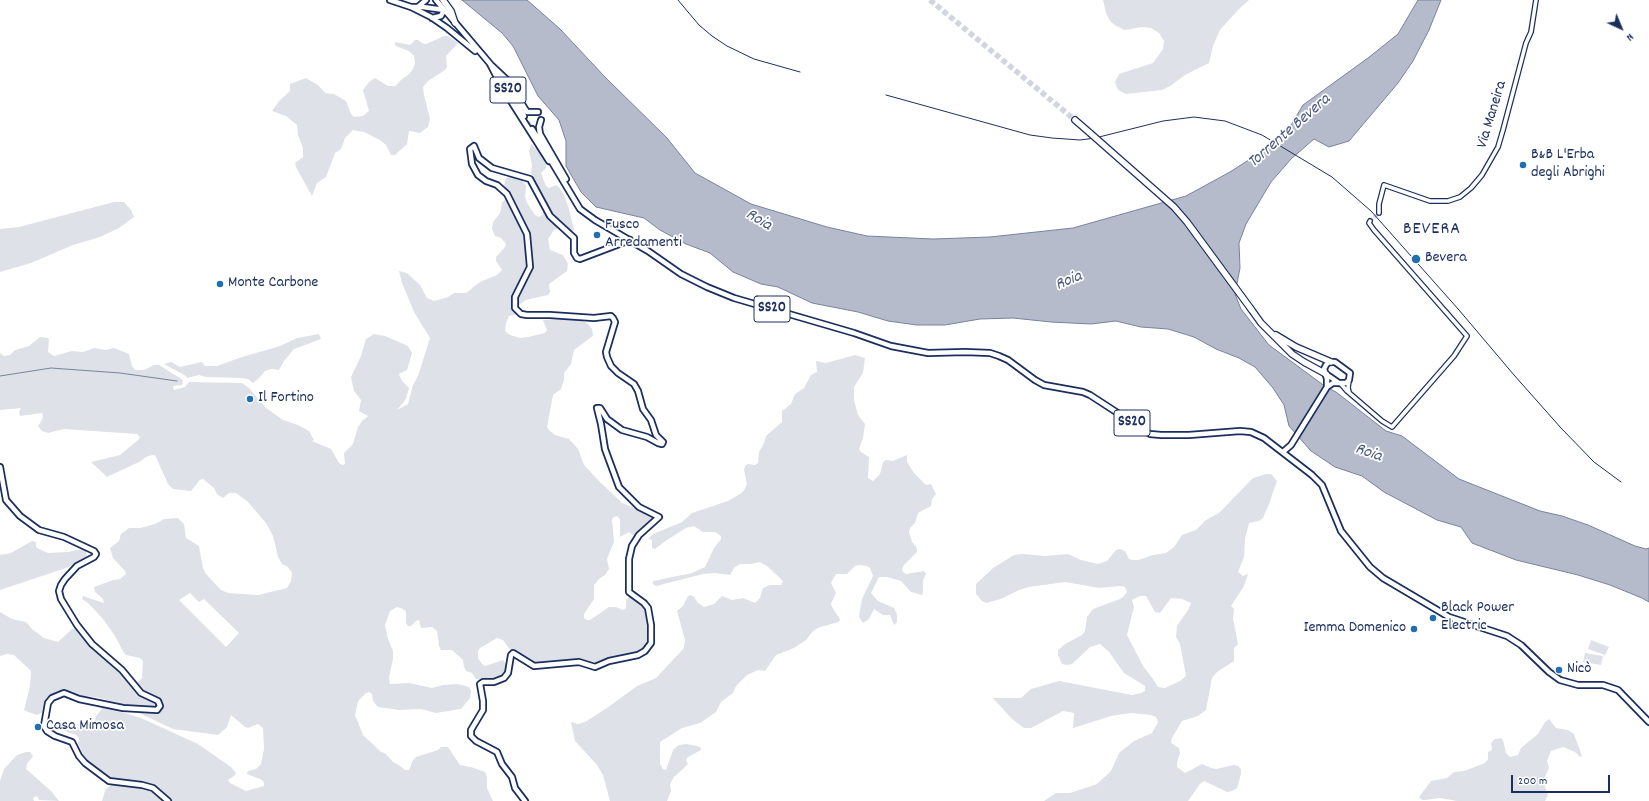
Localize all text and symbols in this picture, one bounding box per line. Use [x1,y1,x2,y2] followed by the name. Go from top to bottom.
[1601,8,1641,48] north arrow
[1622,29,1637,44] text: N
[490,77,526,103] road number: SS20
[1474,79,1512,151] street label: Via Maneira
[1245,91,1335,173] water label: Torrente Bevera
[1531,146,1605,184] place label: B&B L'Erba degli Abrighi
[1518,160,1528,170] marker: B&B L'Erba degli Abrighi
[741,205,775,237] water label: Roia
[605,216,682,254] place label: Fusco Arredamenti
[1403,220,1461,242] district label: BEVERA
[592,230,602,240] marker: Fusco Arredamenti
[1425,249,1467,269] place label: Bevera
[1410,253,1422,265] marker: Bevera
[1053,267,1085,297] water label: Roia
[228,274,318,294] place label: Monte Carbone
[215,279,225,289] marker: Monte Carbone
[754,296,790,322] road number: SS20
[258,389,314,409] place label: Il Fortino
[245,394,255,404] marker: Il Fortino
[1114,410,1150,436] road number: SS20
[1352,440,1384,468] water label: Roia
[1441,599,1514,637] place label: Black Power Electric
[1428,613,1438,623] marker: Black Power Electric
[1304,619,1406,639] place label: Iemma Domenico
[1409,624,1419,634] marker: Iemma Domenico
[1567,660,1591,680] place label: Nicò
[1554,665,1564,675] marker: Nicò
[46,717,124,737] place label: Casa Mimosa
[33,722,43,732] marker: Casa Mimosa
[1513,767,1612,793] scale bar
[1518,773,1547,790] text: 200 m

